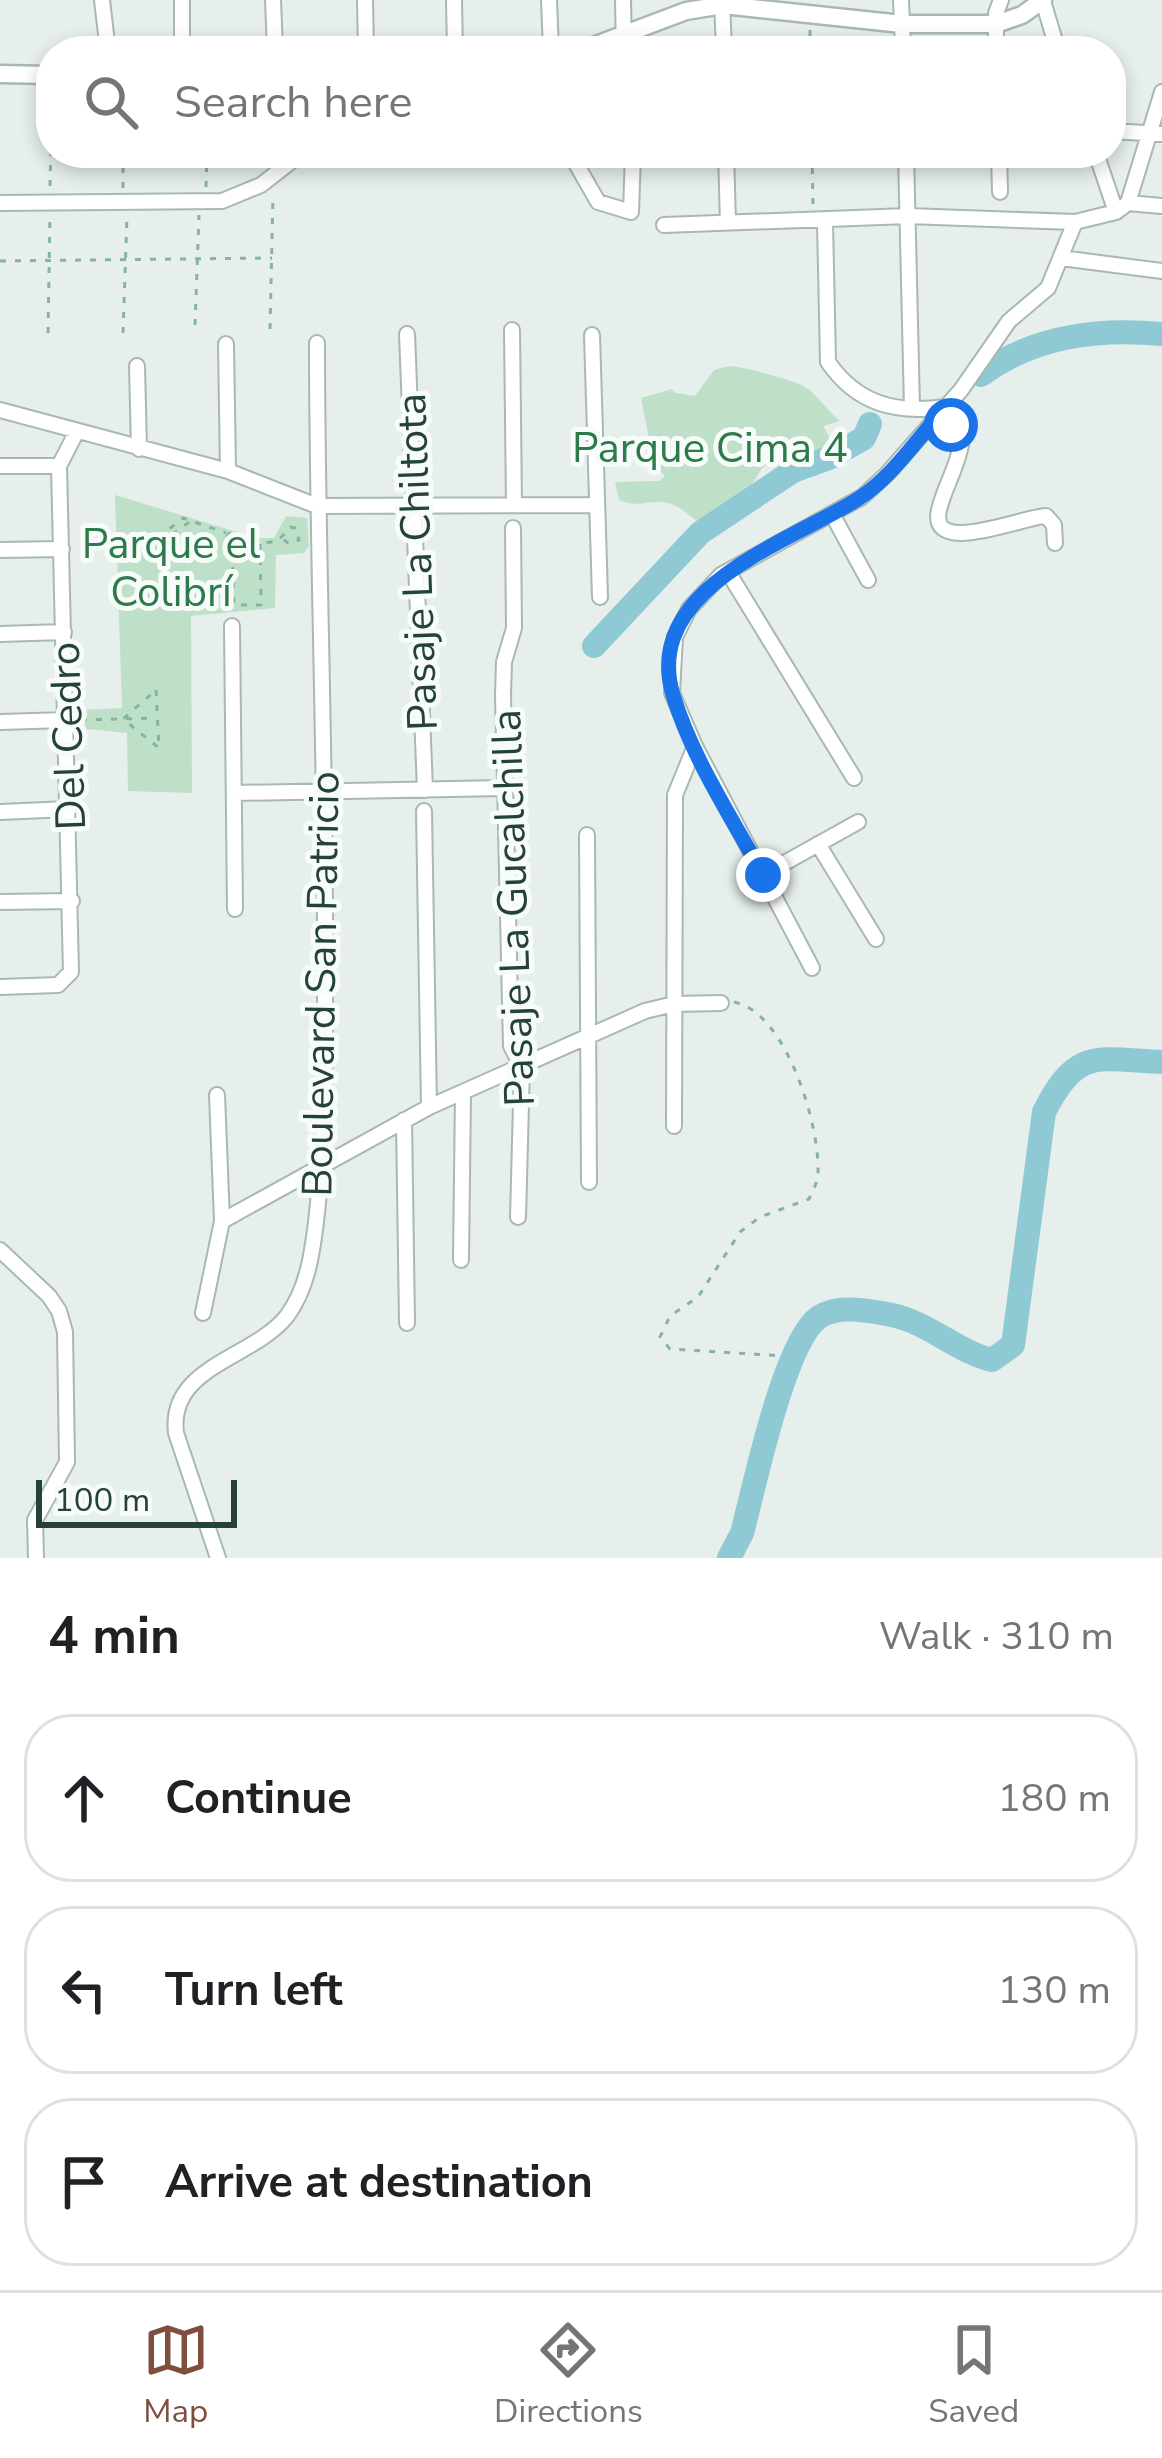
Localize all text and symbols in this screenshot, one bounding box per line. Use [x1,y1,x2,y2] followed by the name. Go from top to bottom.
[36,36,1126,168] search box
[78,69,144,135] icon: search
[174,72,413,133] text: Search here
[383,392,452,732] street label: Pasaje La Chiltota
[924,398,978,452] route start
[572,420,848,477] park label: Parque Cima 4
[82,516,261,621] park label: Parque el Colibrí
[37,641,100,831] street label: Del Cedro
[478,708,549,1107] street label: Pasaje La Gucalchilla
[289,771,354,1197] street label: Boulevard San Patricio
[736,848,790,902] route end
[36,1474,237,1527] scale bar
[54,1478,150,1523] text: 100 m
[48,1601,180,1671] text: 4 min
[879,1610,1114,1663] text: Walk · 310 m
[51,1765,117,1831] icon: ahead
[165,1768,352,1829] text: Continue
[997,1772,1111,1825] text: 180 m
[51,1957,117,2023] icon: left
[165,1960,343,2021] text: Turn left
[997,1964,1111,2017] text: 130 m
[51,2149,117,2215] icon: arrive
[165,2152,593,2213] text: Arrive at destination
[143,2317,209,2434] tab: Map
[494,2317,643,2434] tab: Directions
[928,2317,1019,2434] tab: Saved

